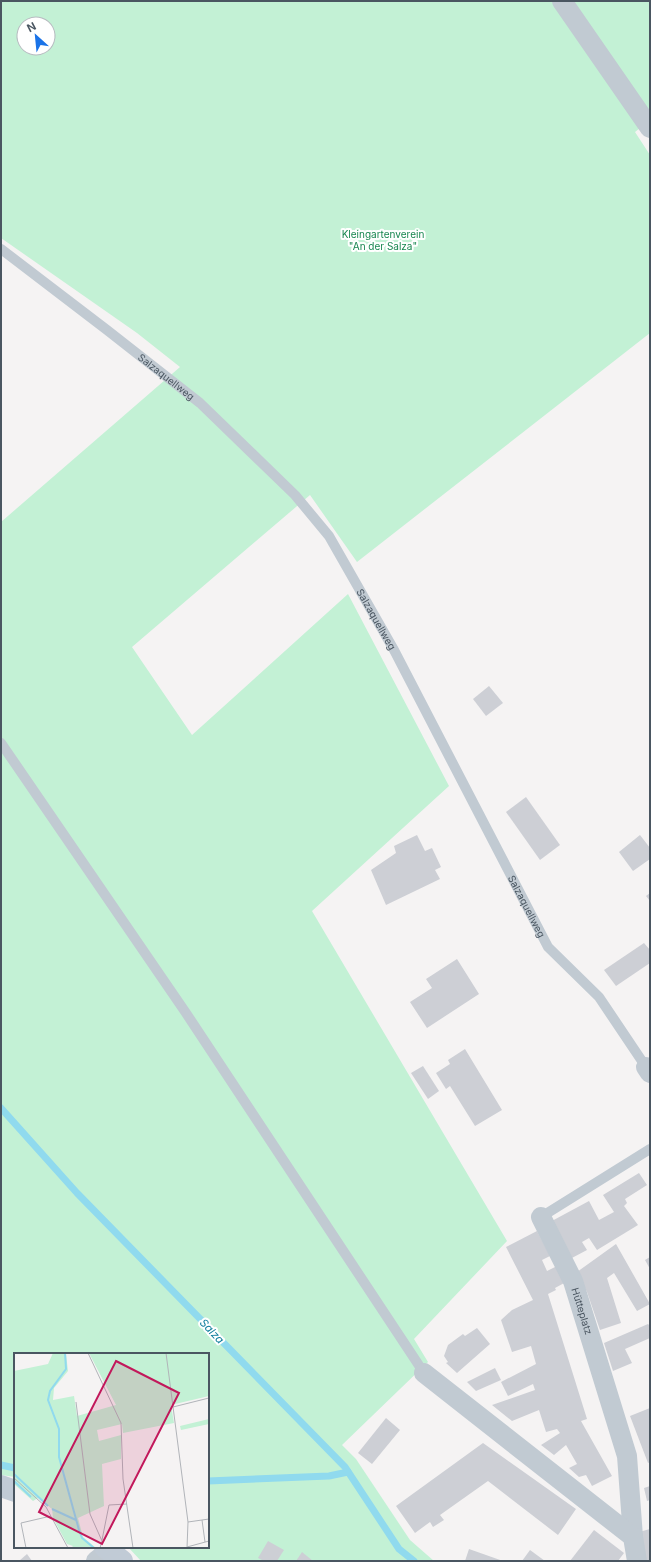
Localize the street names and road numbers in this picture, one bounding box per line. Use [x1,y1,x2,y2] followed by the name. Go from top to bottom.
[136,351,197,402] street label: Salzaquellweg
[354,587,399,652] street label: Salzaquellweg
[506,873,548,939] street label: Salzaquellweg
[569,1286,595,1336] street label: Hütteplatz

